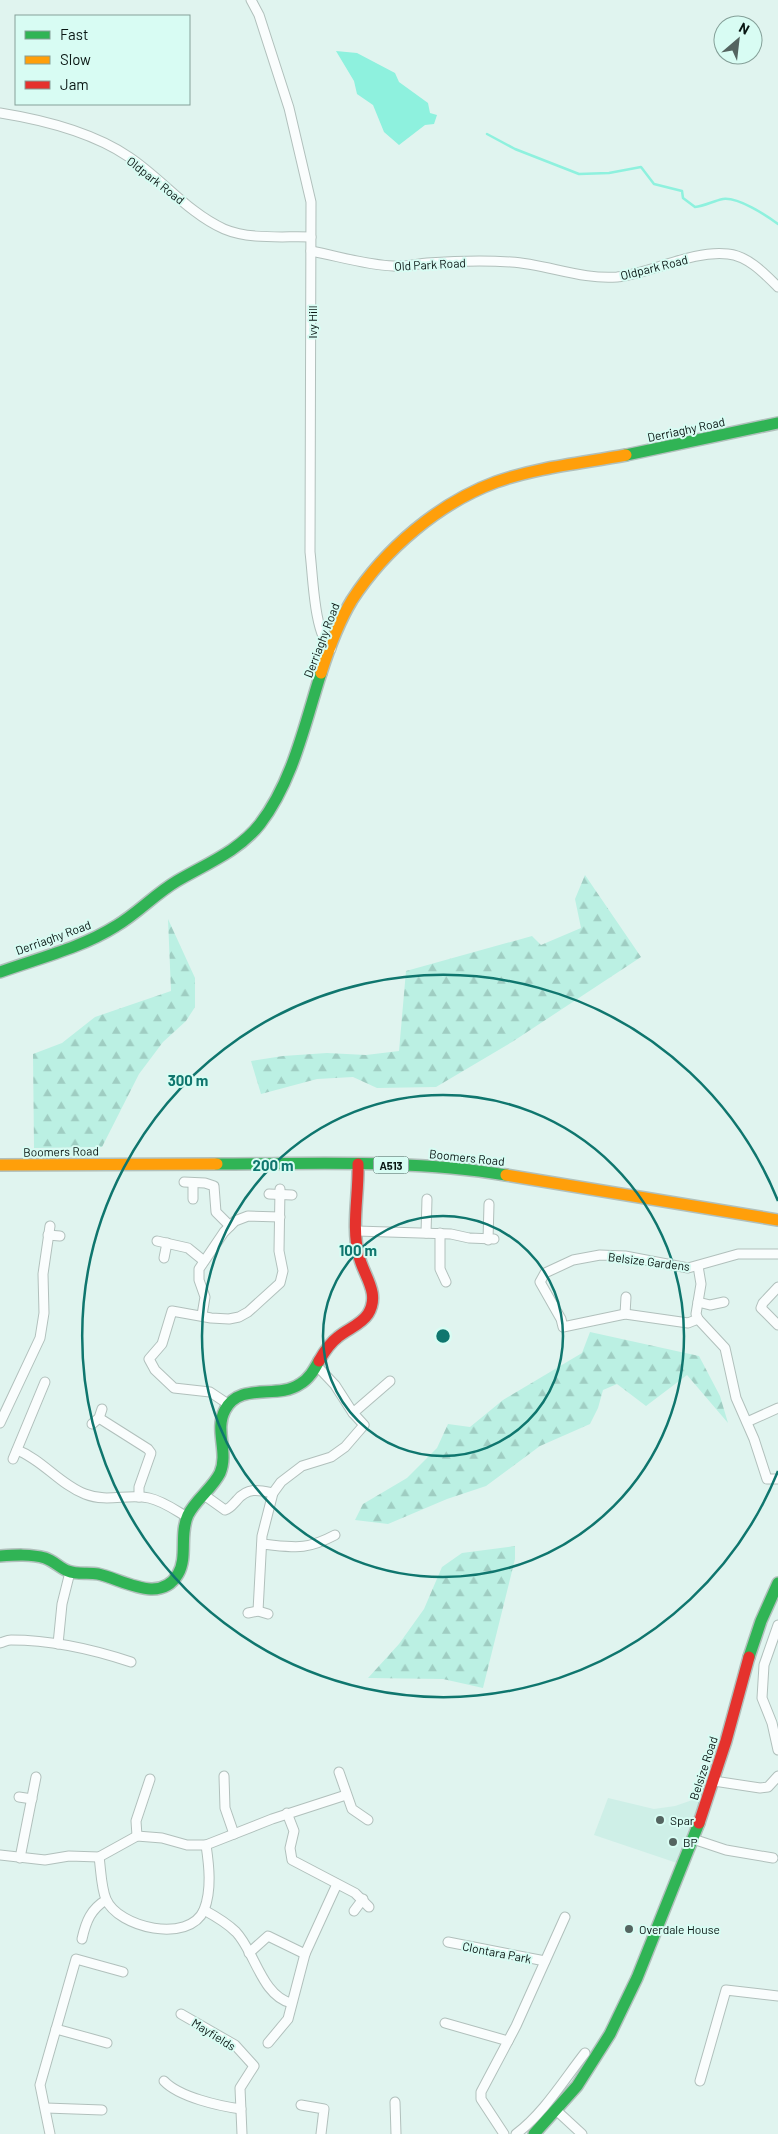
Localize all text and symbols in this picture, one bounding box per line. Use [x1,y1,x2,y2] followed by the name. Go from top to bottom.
[15,15,190,105] legend
[713,15,763,65] north arrow
[736,18,752,38] text: N
[60,25,88,43] text: Fast
[60,50,91,68] text: Slow
[60,75,89,93] text: Jam
[125,153,187,207] street label: Oldpark Road
[619,252,689,282] street label: Oldpark Road
[394,255,466,273] street label: Old Park Road
[305,305,319,339] street label: Ivy Hill
[646,414,726,444] street label: Derriaghy Road
[300,601,342,679] street label: Derriaghy Road
[13,917,93,957] street label: Derriaghy Road
[168,1071,208,1089] text: 300 m
[23,1143,99,1159] street label: Boomers Road
[429,1146,505,1168] street label: Boomers Road
[252,1156,294,1174] text: 200 m
[374,1156,408,1174] road number: A513
[339,1241,377,1259] text: 100 m
[607,1249,691,1273] street label: Belsize Gardens
[434,1327,452,1345] centre of rings
[686,1734,720,1802] street label: Belsize Road
[670,1813,695,1827] place label: Spar
[654,1814,666,1826] marker: Spar
[683,1835,698,1849] place label: BP
[667,1836,679,1848] marker: BP
[639,1922,720,1936] place label: Overdale House
[623,1923,635,1935] marker: Overdale House
[461,1938,533,1966] street label: Clontara Park
[190,2015,239,2053] street label: Mayfields

